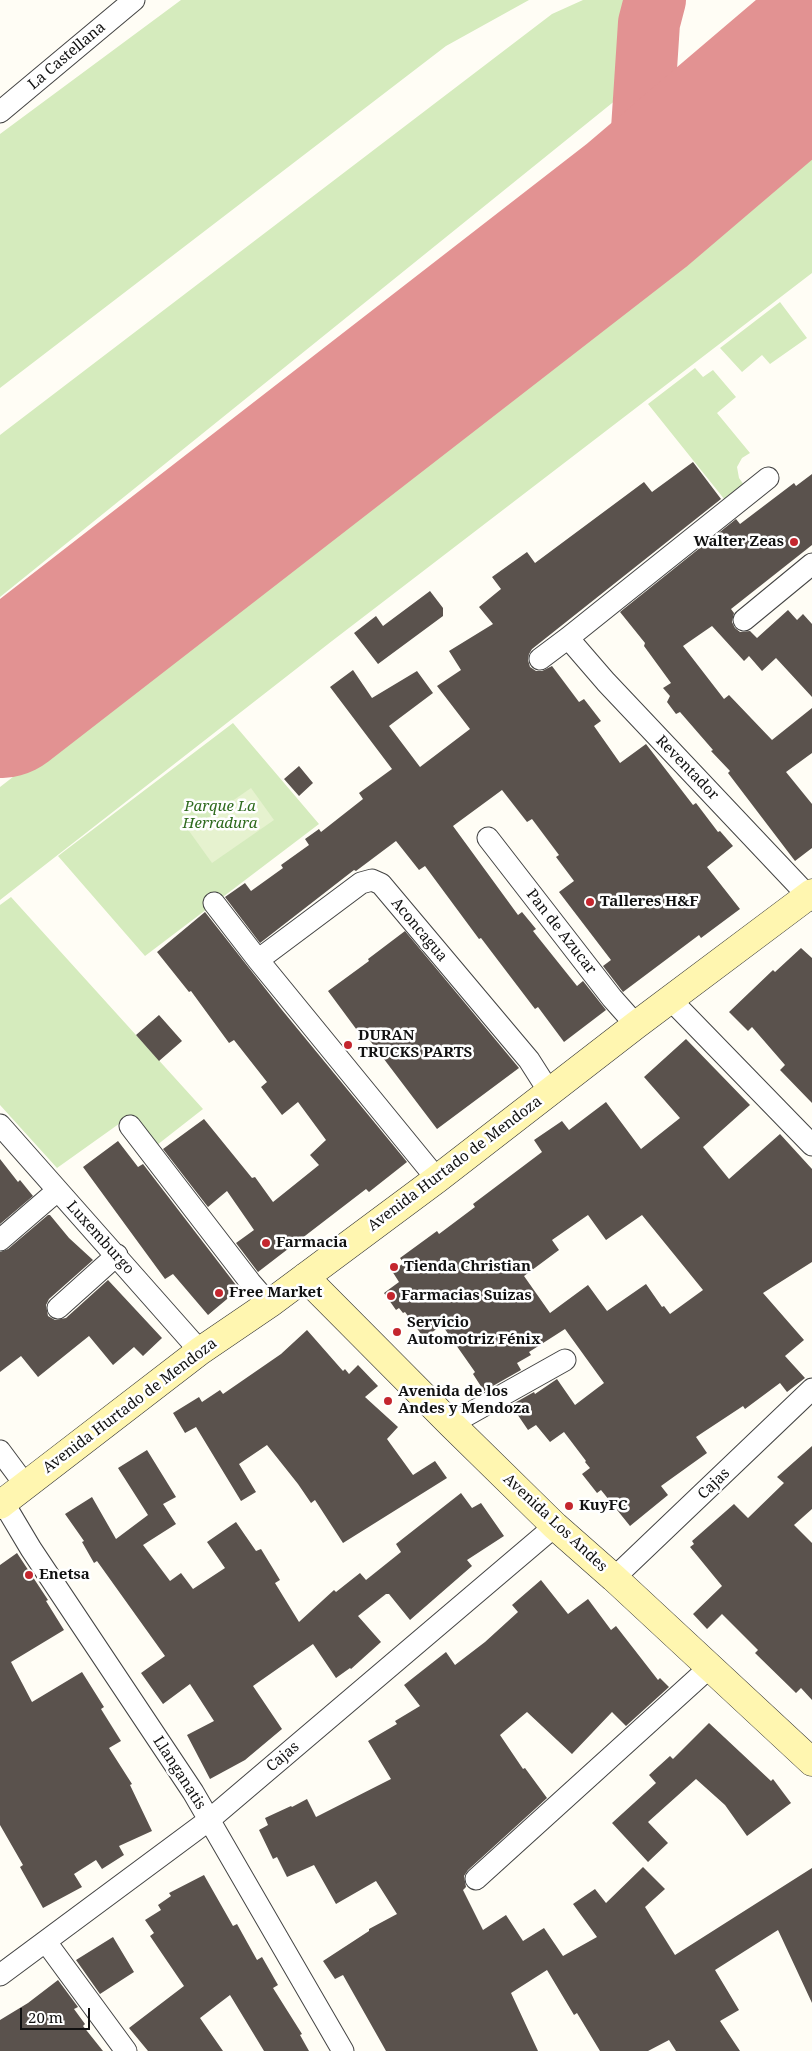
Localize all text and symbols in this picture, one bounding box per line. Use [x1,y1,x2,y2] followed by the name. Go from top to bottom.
[25,18,109,94] street label: La Castellana
[693,533,784,551] place label: Walter Zeas
[788,536,800,548] marker: Walter Zeas
[652,732,722,804] street label: Reventador
[183,798,257,833] park label: Parque La Herradura
[522,886,600,978] street label: Pan de Azucar
[600,893,699,911] place label: Talleres H&F
[387,894,451,966] street label: Aconcagua
[584,896,596,908] marker: Talleres H&F
[358,1027,472,1062] place label: DURAN TRUCKS PARTS
[342,1039,354,1051] marker: DURAN TRUCKS PARTS
[364,1093,546,1235] street label: Avenida Hurtado de Mendoza
[62,1198,138,1278] street label: Luxemburgo
[276,1234,348,1252] place label: Farmacia
[260,1237,272,1249] marker: Farmacia
[404,1258,531,1276] place label: Tienda Christian
[388,1261,400,1273] marker: Tienda Christian
[229,1284,322,1302] place label: Free Market
[213,1287,225,1299] marker: Free Market
[401,1287,532,1305] place label: Farmacias Suizas
[385,1290,397,1302] marker: Farmacias Suizas
[407,1314,541,1349] place label: Servicio Automotriz Fénix
[391,1326,403,1338] marker: Servicio Automotriz Fénix
[39,1335,221,1477] street label: Avenida Hurtado de Mendoza
[398,1383,530,1418] place label: Avenida de los Andes y Mendoza
[382,1395,394,1407] marker: Avenida de los Andes y Mendoza
[694,1465,734,1503] street label: Cajas
[499,1470,611,1576] street label: Avenida Los Andes
[579,1497,628,1515] place label: KuyFC
[563,1500,575,1512] marker: KuyFC
[39,1566,90,1584] place label: Enetsa
[23,1569,35,1581] marker: Enetsa
[149,1733,209,1813] street label: Llanganatis
[263,1738,303,1776] street label: Cajas
[22,1998,92,2030] scale bar
[28,2007,63,2027] text: 20 m

